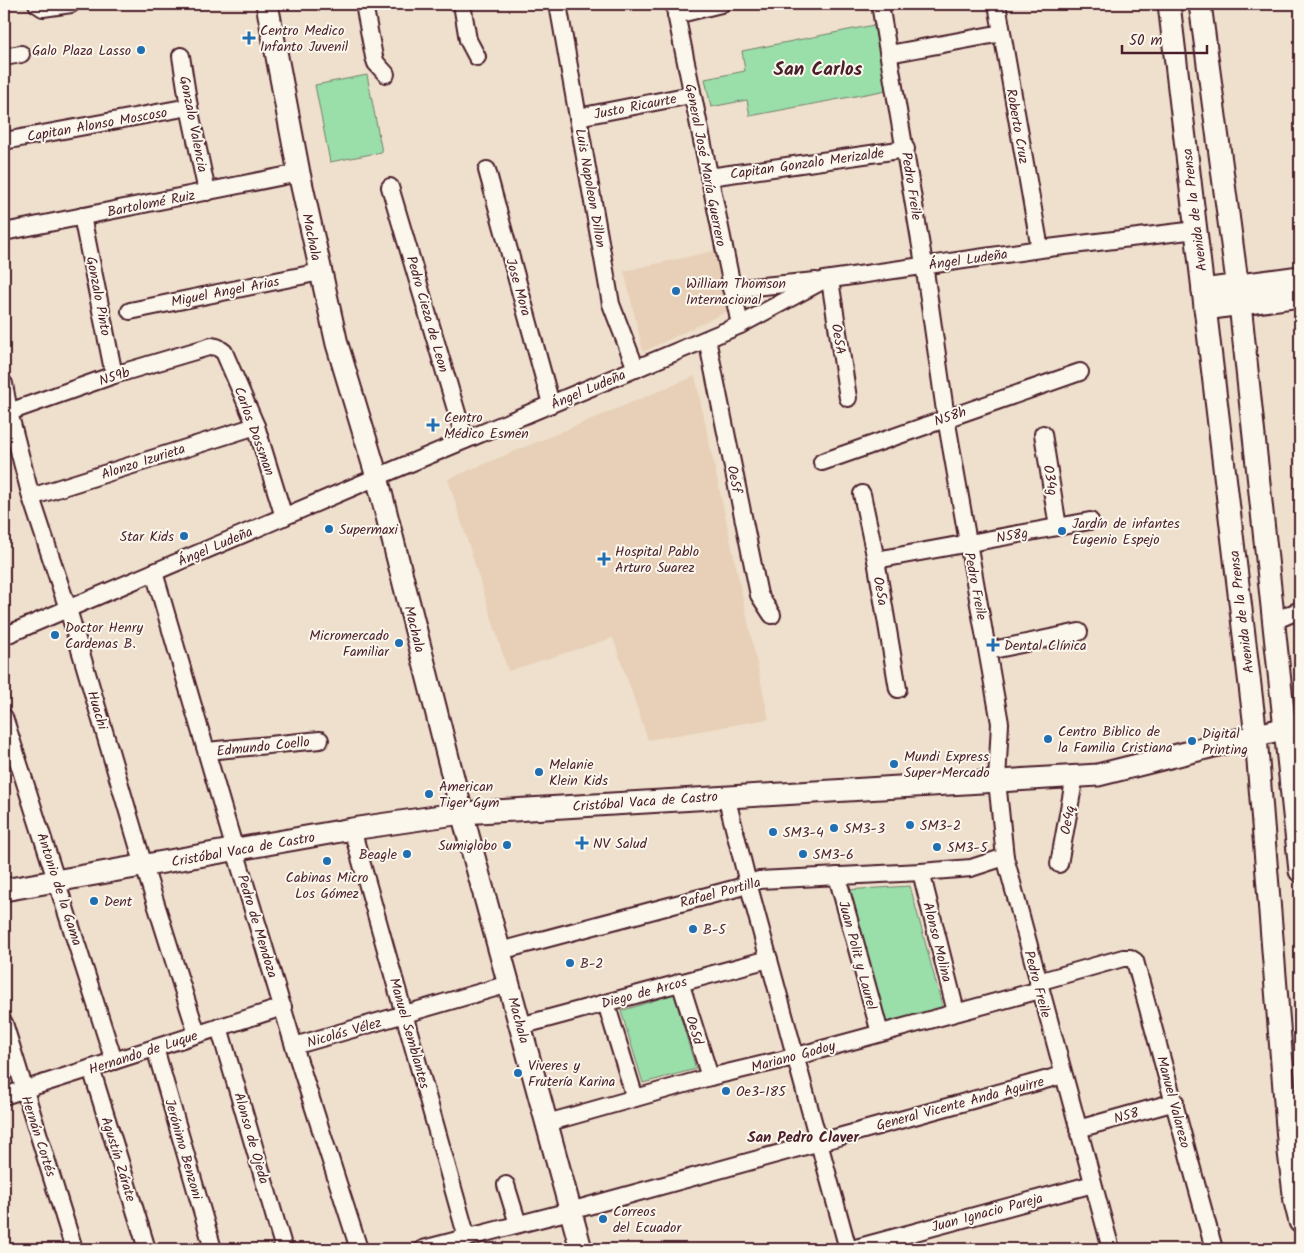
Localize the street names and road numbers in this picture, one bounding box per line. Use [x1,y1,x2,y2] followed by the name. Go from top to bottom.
[173,74,213,174] street label: Gonzalo Valencia
[678,82,732,248] street label: General José María Guerrero
[1000,87,1034,166] street label: Roberto Cruz
[592,88,679,126] street label: Justo Ricaurte
[25,102,169,148] street label: Capitan Alonso Moscoso
[569,127,611,249] street label: Luis Napoleon Dillon
[729,142,886,186] street label: Capitan Gonzalo Merizalde
[1177,147,1213,273] street label: Avenida de la Prensa
[895,150,927,223] street label: Pedro Freile
[105,185,197,223] street label: Bartolomé Ruiz
[295,211,327,263] street label: Machala
[927,244,1009,276] street label: Ángel Ludeña
[400,253,454,375] street label: Pedro Cieza de Leon
[80,255,117,338] street label: Gonzalo Pinto
[499,256,537,319] street label: Jose Mora
[169,271,281,313] street label: Miguel Angel Arias
[825,322,851,356] street label: Oe5A
[96,361,133,392] street label: N59b
[547,364,629,416] street label: Ángel Ludeña
[228,384,280,479] street label: Carlos Dossman
[931,401,969,433] street label: N58h
[98,438,188,486] street label: Alonzo Izurieta
[1036,463,1064,497] street label: O34g
[721,464,748,497] street label: Oe5f
[174,521,256,573] street label: Ángel Ludeña
[994,522,1030,550] street label: N58g
[1224,549,1260,675] street label: Avenida de la Prensa
[958,550,993,623] street label: Pedro Freile
[867,575,893,607] street label: Oe5a
[398,603,430,655] street label: Machala
[81,688,114,733] street label: Huachi
[215,731,311,763] street label: Edmundo Coello
[572,786,718,818] street label: Cristóbal Vaca de Castro
[1055,804,1081,836] street label: Oe4q
[170,827,317,873] street label: Cristóbal Vaca de Castro
[30,830,88,949] street label: Antonio de la Gama
[231,872,283,981] street label: Pedro de Mendoza
[677,872,763,914] street label: Rafael Portilla
[832,898,882,1013] street label: Juan Polit y Laurel
[916,900,958,985] street label: Alonso Molina
[1018,948,1057,1021] street label: Pedro Freile
[599,971,690,1015] street label: Diego de Arcos
[383,975,435,1091] street label: Manuel Semblantes
[501,994,535,1046] street label: Machala
[304,1012,384,1054] street label: Nicolás Vélez
[679,1013,709,1049] street label: Oe5d
[86,1025,201,1081] street label: Hernando de Luque
[749,1035,838,1079] street label: Mariano Godoy
[1150,1054,1196,1151] street label: Manuel Valarezo
[874,1071,1047,1137] street label: General Vicente Anda Aguirre
[227,1090,275,1187] street label: Alonso de Ojeda
[15,1093,62,1180] street label: Hernán Cortés
[158,1096,208,1203] street label: Jerónimo Benzoni
[1111,1102,1142,1130] street label: N58
[95,1114,142,1205] street label: Agustín Zárate
[929,1187,1046,1238] street label: Juan Ignacio Pareja

